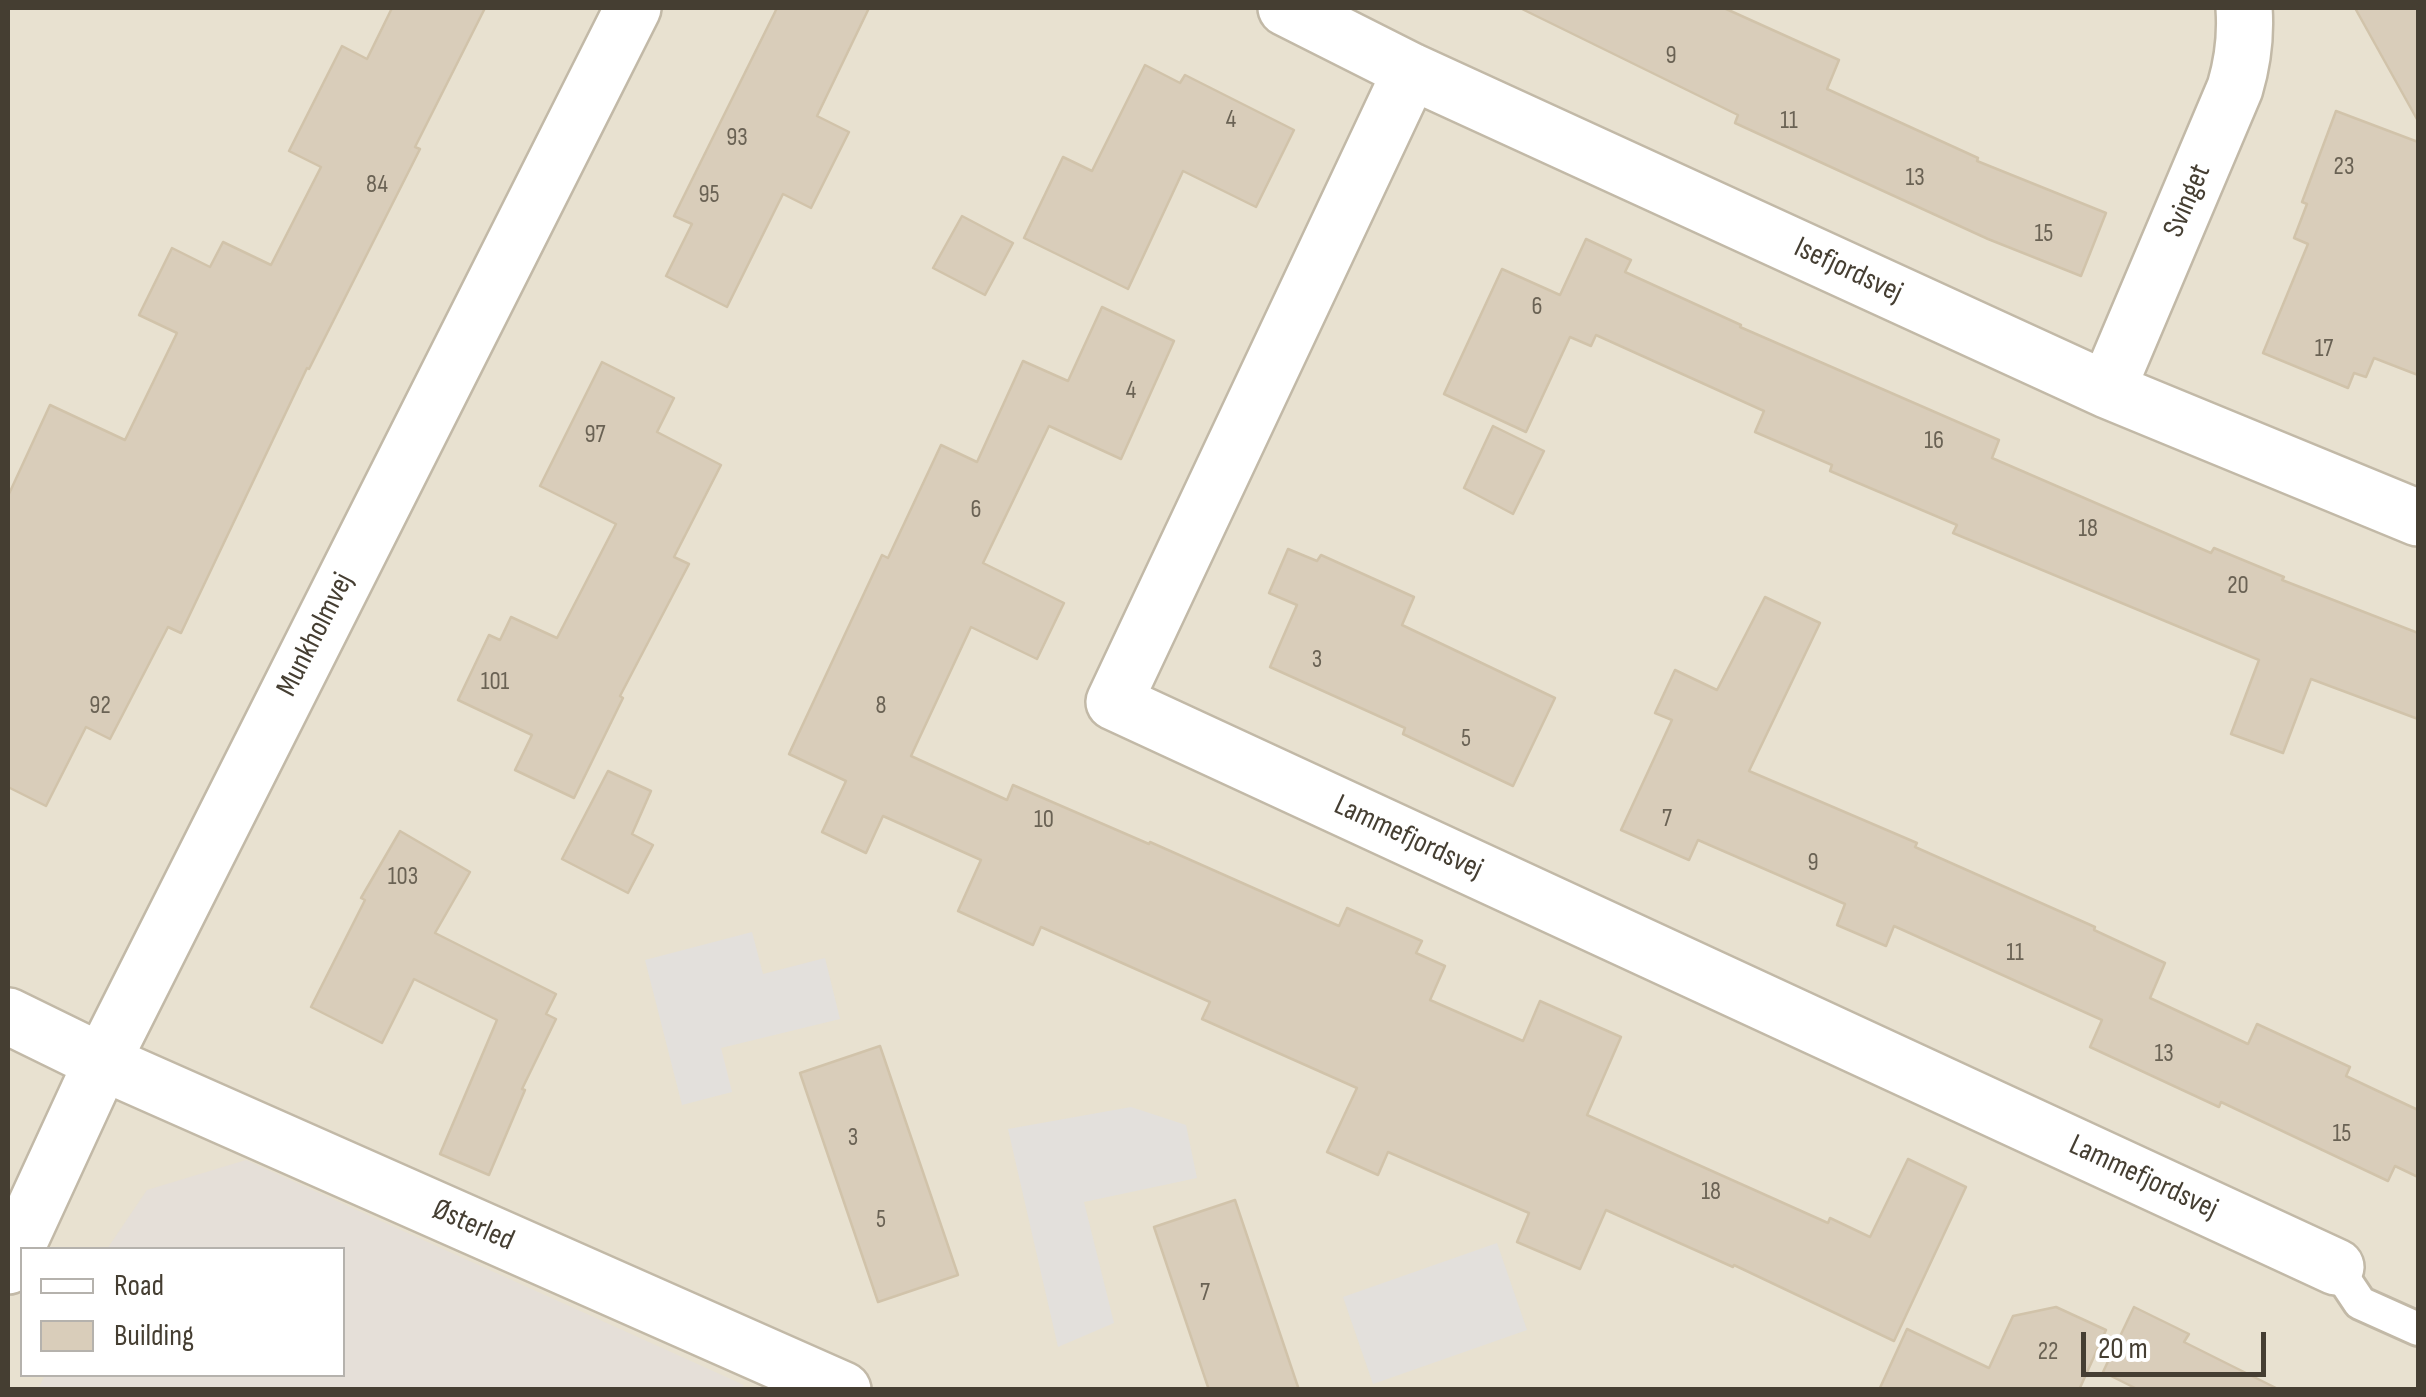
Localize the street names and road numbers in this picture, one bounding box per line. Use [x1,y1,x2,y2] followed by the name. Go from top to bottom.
[2157,159,2219,243] street label: Svinget
[1788,230,1908,312] street label: Isefjordsvej
[270,567,362,703] street label: Munkholmvej
[1328,788,1488,888] street label: Lammefjordsvej
[2063,1128,2223,1228] street label: Lammefjordsvej
[427,1192,519,1260] street label: Østerled

